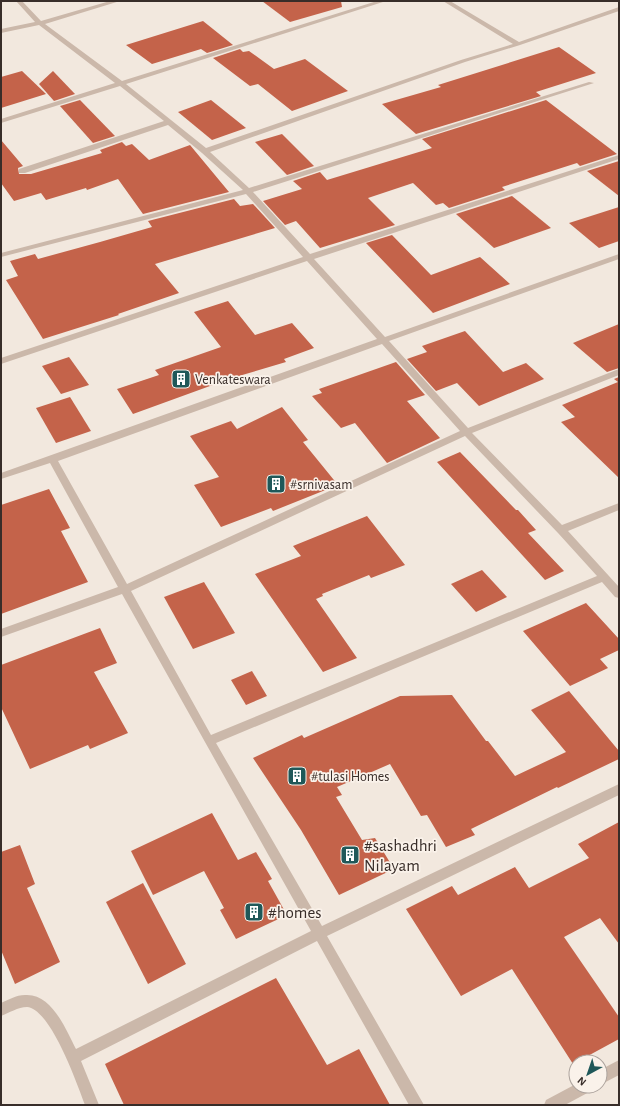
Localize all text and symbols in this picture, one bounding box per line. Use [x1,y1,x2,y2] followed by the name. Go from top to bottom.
[170,368,192,390] building icon: Venkateswara
[195,373,271,387] place label: Venkateswara
[265,473,287,495] building icon: #srnivasam
[290,478,352,492] place label: #srnivasam
[286,765,308,787] building icon: #tulasi Homes
[311,770,390,784] place label: #tulasi Homes
[364,837,437,875] place label: #sashadhri Nilayam
[339,844,361,866] building icon: #sashadhri Nilayam
[243,901,265,923] building icon: #homes
[268,904,322,921] place label: #homes
[568,1054,608,1094] north arrow
[575,1075,588,1088] text: N

